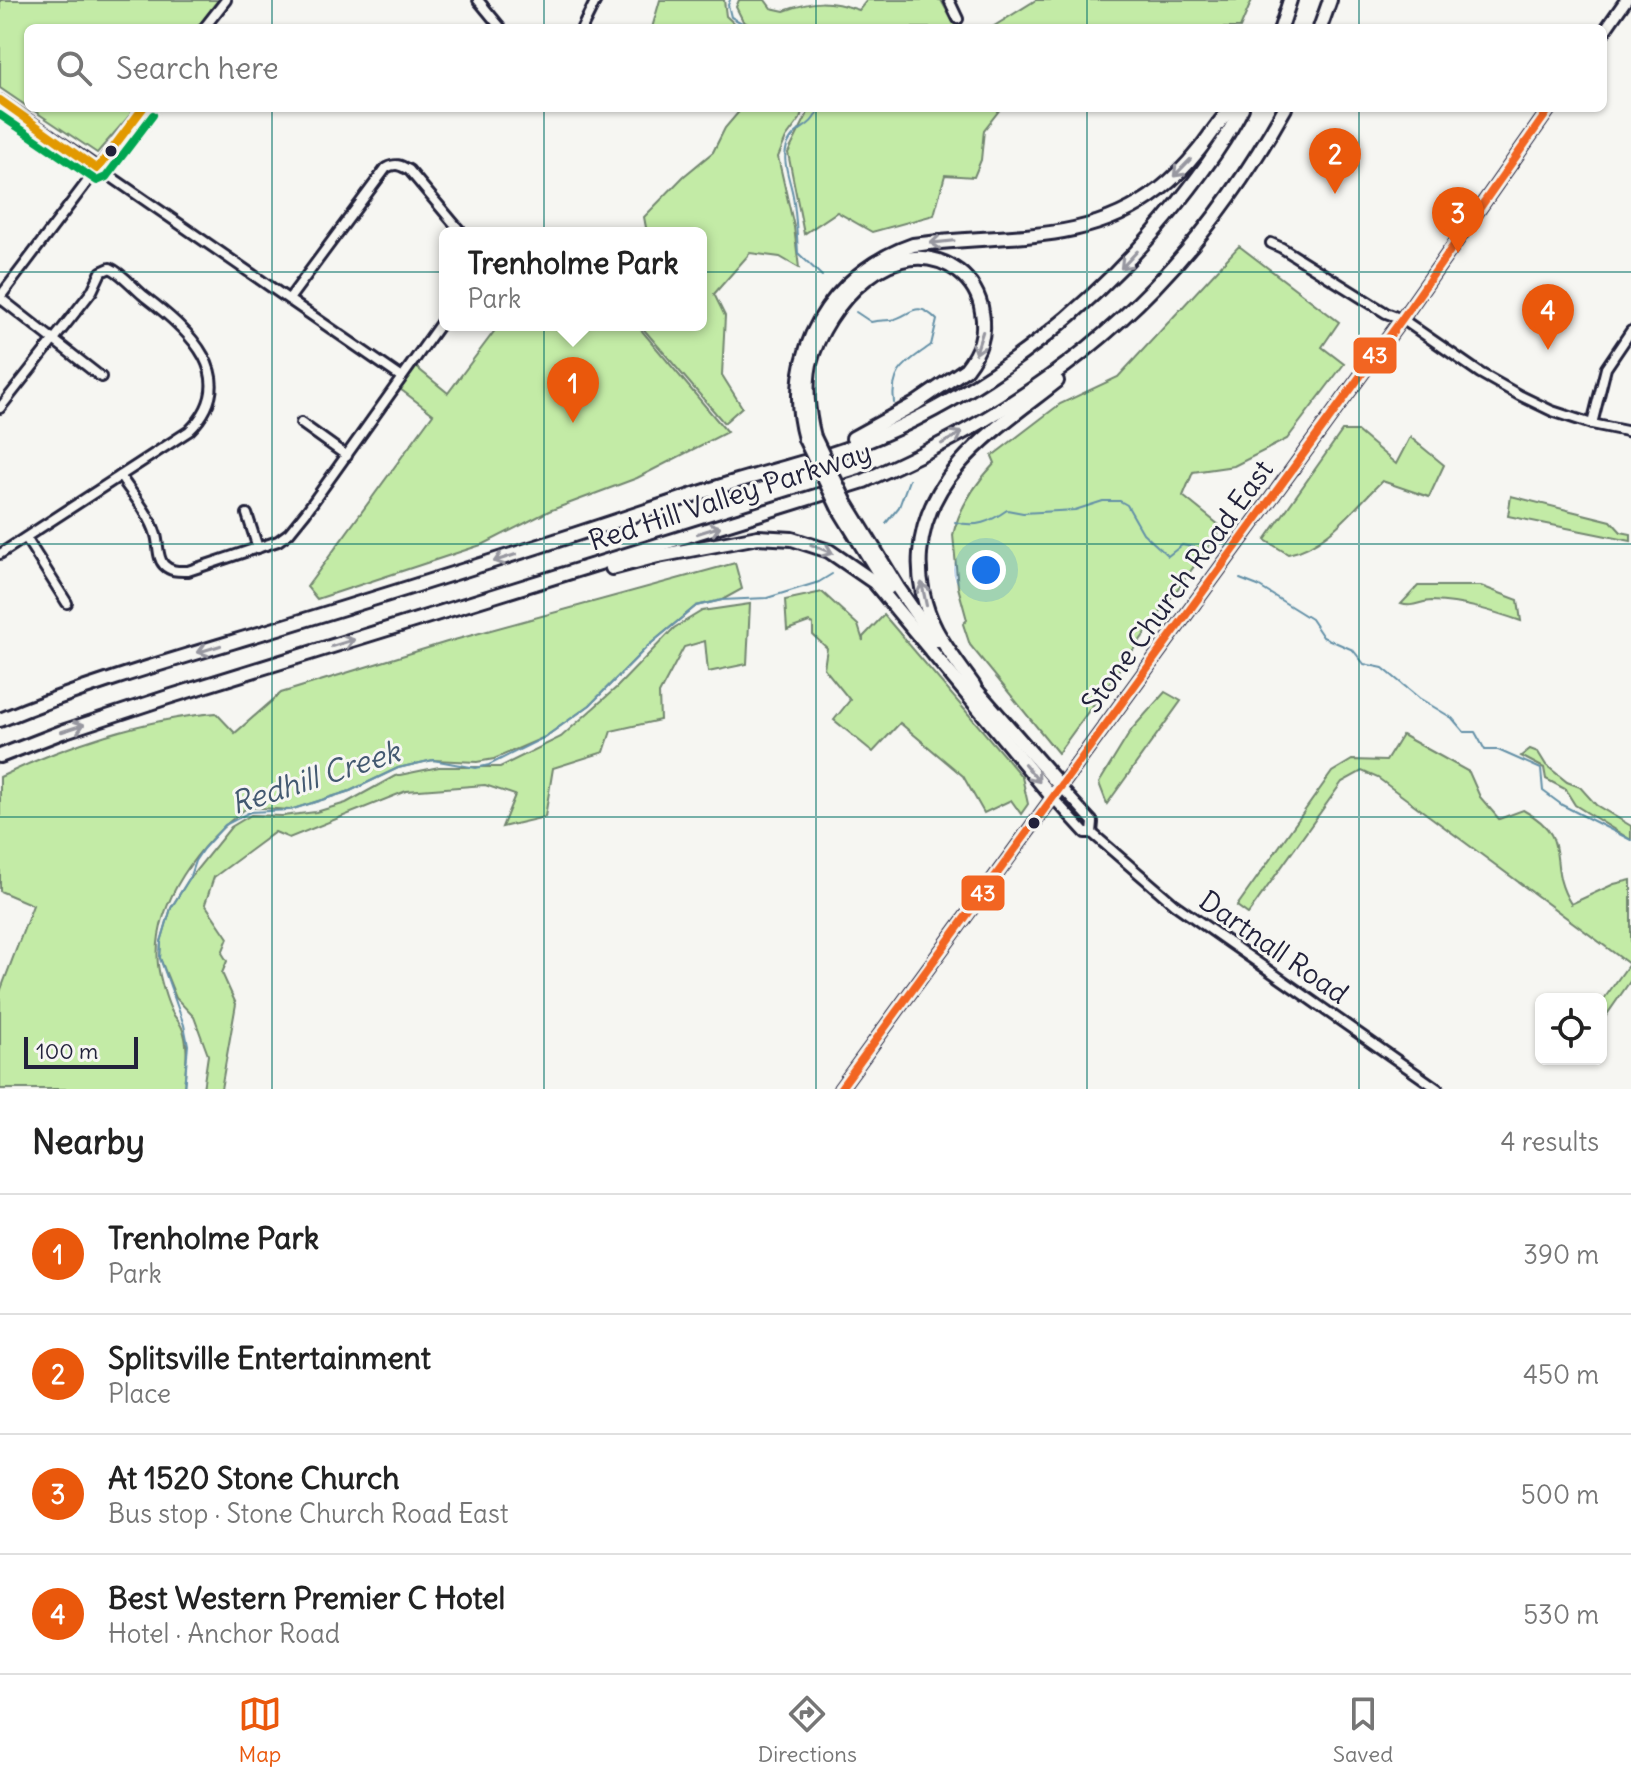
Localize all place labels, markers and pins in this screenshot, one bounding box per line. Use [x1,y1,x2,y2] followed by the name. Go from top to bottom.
[1309,128,1361,194] pin: 2
[103,143,119,159] unlabelled marker
[1432,187,1484,253] pin: 3
[1522,284,1574,350] pin: 4
[547,357,599,423] pin: 1
[1026,815,1042,831] unlabelled marker

